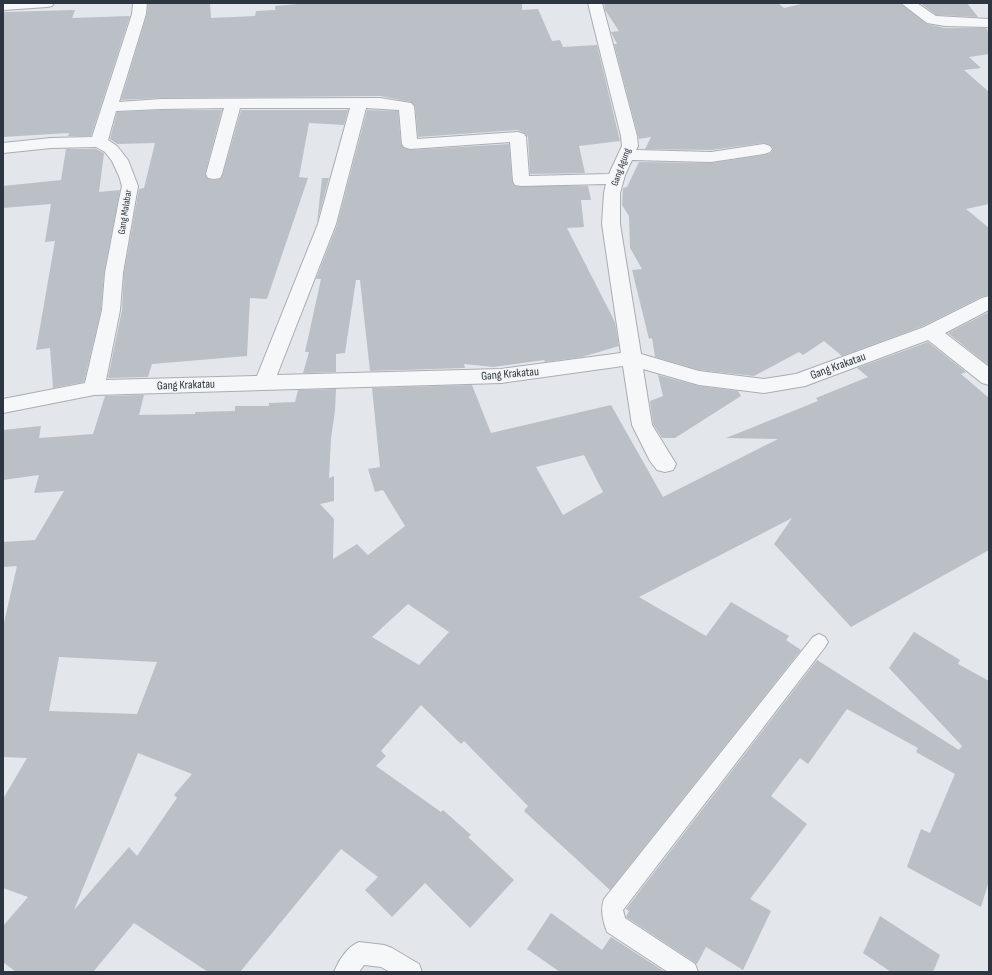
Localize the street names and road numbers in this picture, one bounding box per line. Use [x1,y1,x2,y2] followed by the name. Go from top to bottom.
[609,146,633,188] street label: Gang Agung
[116,189,134,235] street label: Gang Malabar
[808,349,868,383] street label: Gang Krakatau
[480,364,540,384] street label: Gang Krakatau
[157,376,215,394] street label: Gang Krakatau

